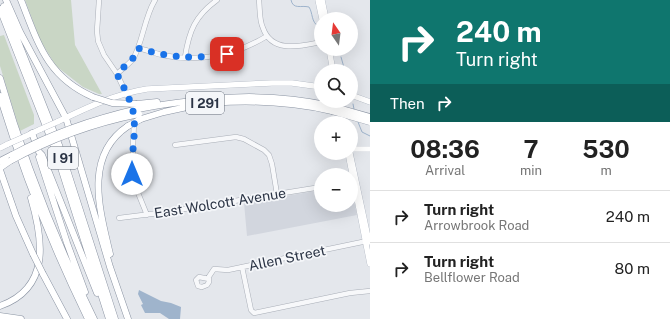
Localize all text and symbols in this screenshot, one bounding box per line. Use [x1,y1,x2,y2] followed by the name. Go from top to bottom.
[314,12,358,56] north arrow
[314,12,358,212] map controls
[456,15,542,48] text: 240 m
[390,16,442,68] icon: right
[210,37,244,71] pin
[216,43,238,65] icon: arrive
[456,49,538,70] text: Turn right
[314,64,358,108] button: search
[186,92,224,114] road number: I 291
[433,92,455,114] icon: right
[390,95,425,112] text: Then
[314,116,358,160] button: +
[410,135,480,163] text: 08:36
[524,135,539,163] text: 7
[582,135,630,163] text: 530
[48,147,78,169] road number: I 91
[111,153,153,195] position arrow
[425,163,465,178] text: Arrival
[520,163,542,178] text: min
[600,163,612,178] text: m
[314,168,358,212] button: −
[153,185,287,221] street label: East Wolcott Avenue
[424,201,494,218] text: Turn right
[390,206,412,228] icon: right
[606,208,650,225] text: 240 m
[424,218,529,233] text: Arrowbrook Road
[247,242,327,274] street label: Allen Street
[424,253,494,270] text: Turn right
[390,258,412,280] icon: right
[615,260,650,277] text: 80 m
[424,270,520,285] text: Bellflower Road

